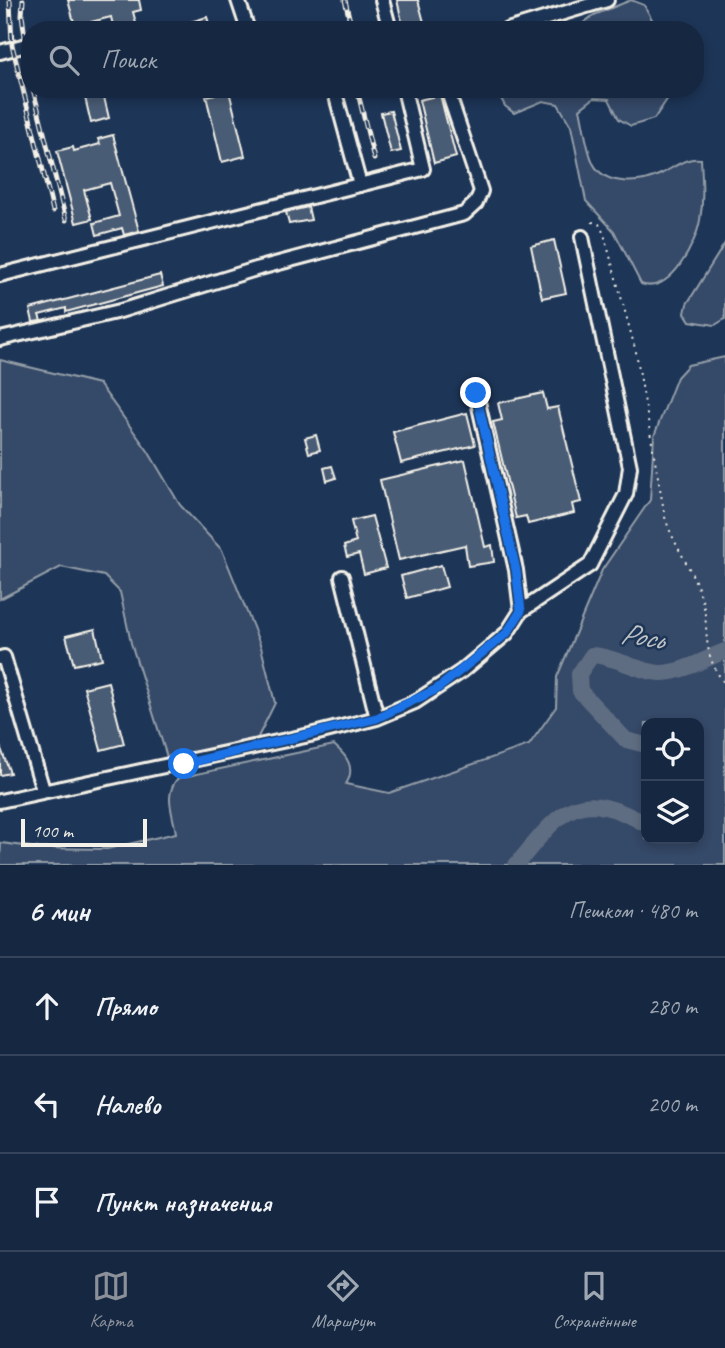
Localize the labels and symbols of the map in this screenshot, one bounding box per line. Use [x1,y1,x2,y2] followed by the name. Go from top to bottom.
[460,377,491,408] route end
[618,614,670,659] water label: Рось
[168,748,199,779] route start
[21,816,147,848] scale bar

